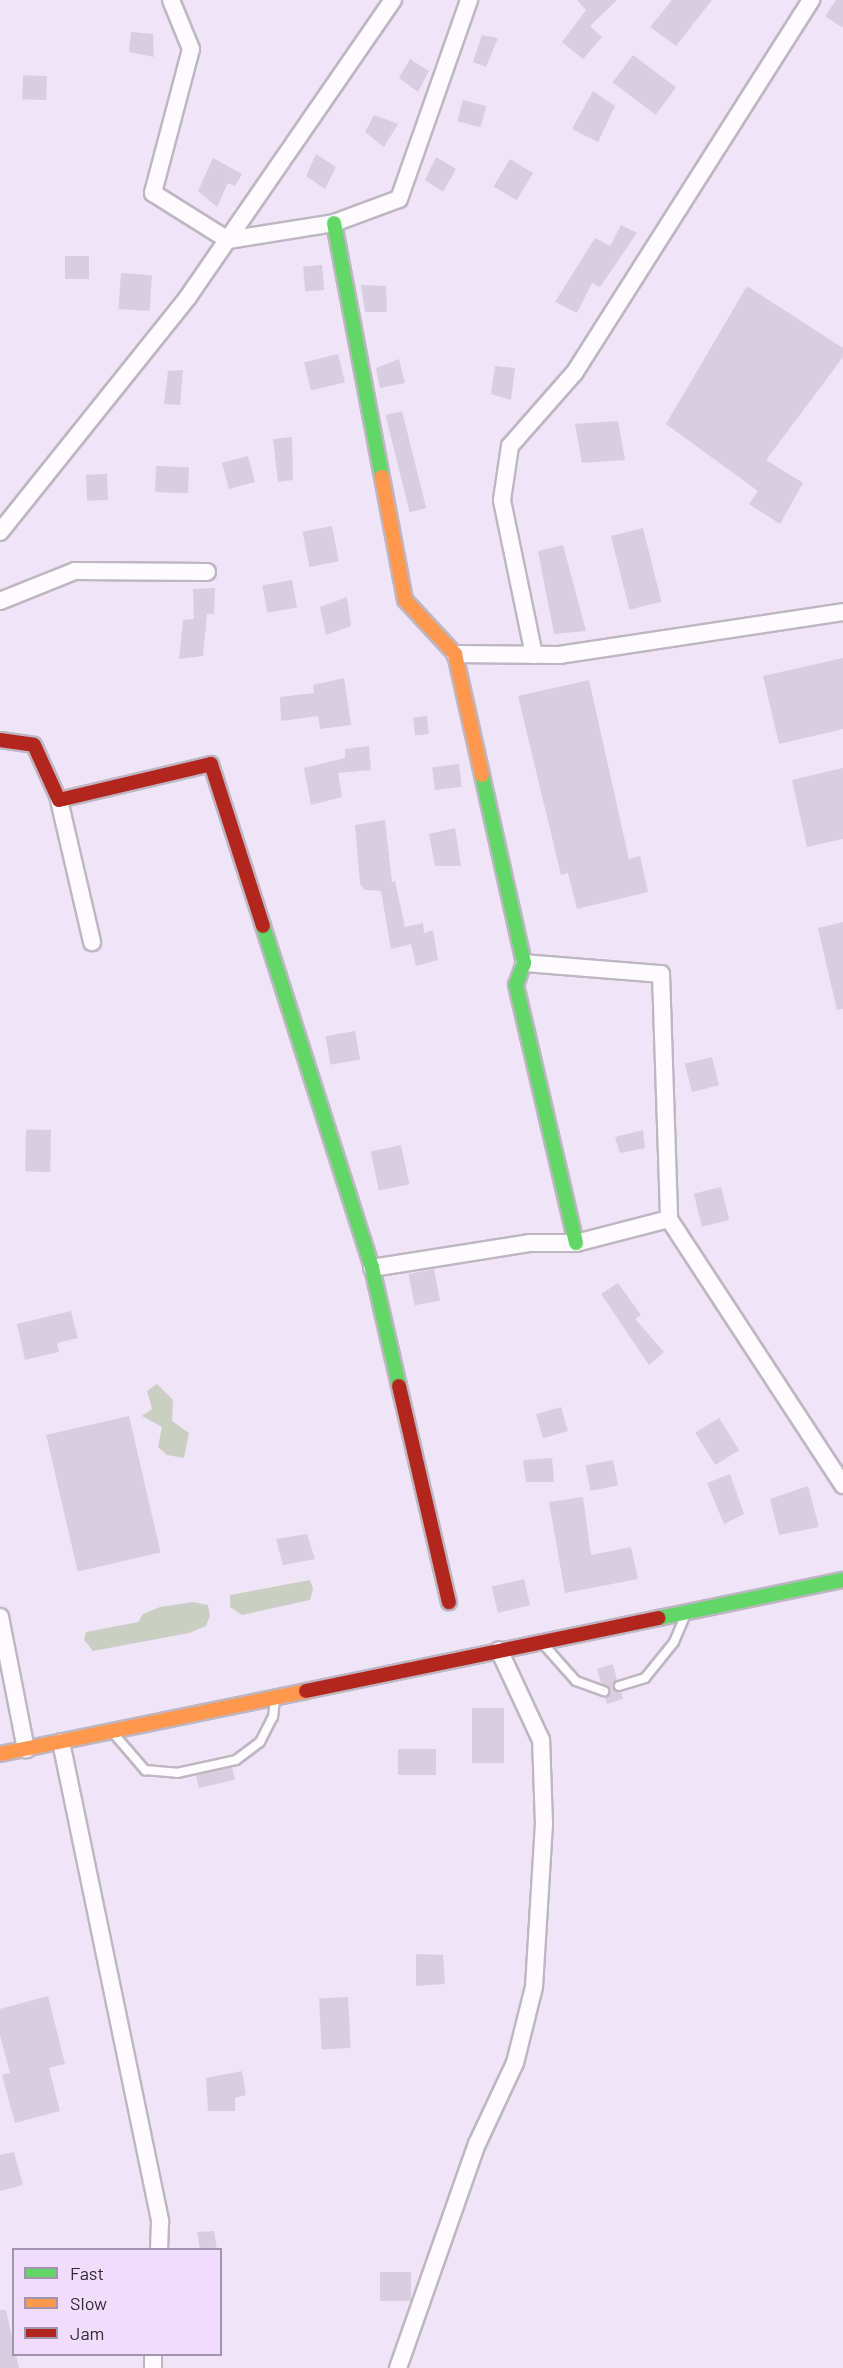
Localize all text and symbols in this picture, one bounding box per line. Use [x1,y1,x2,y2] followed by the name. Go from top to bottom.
[12,2248,222,2356] legend
[70,2262,104,2284] text: Fast
[70,2292,107,2314] text: Slow
[70,2322,104,2344] text: Jam

